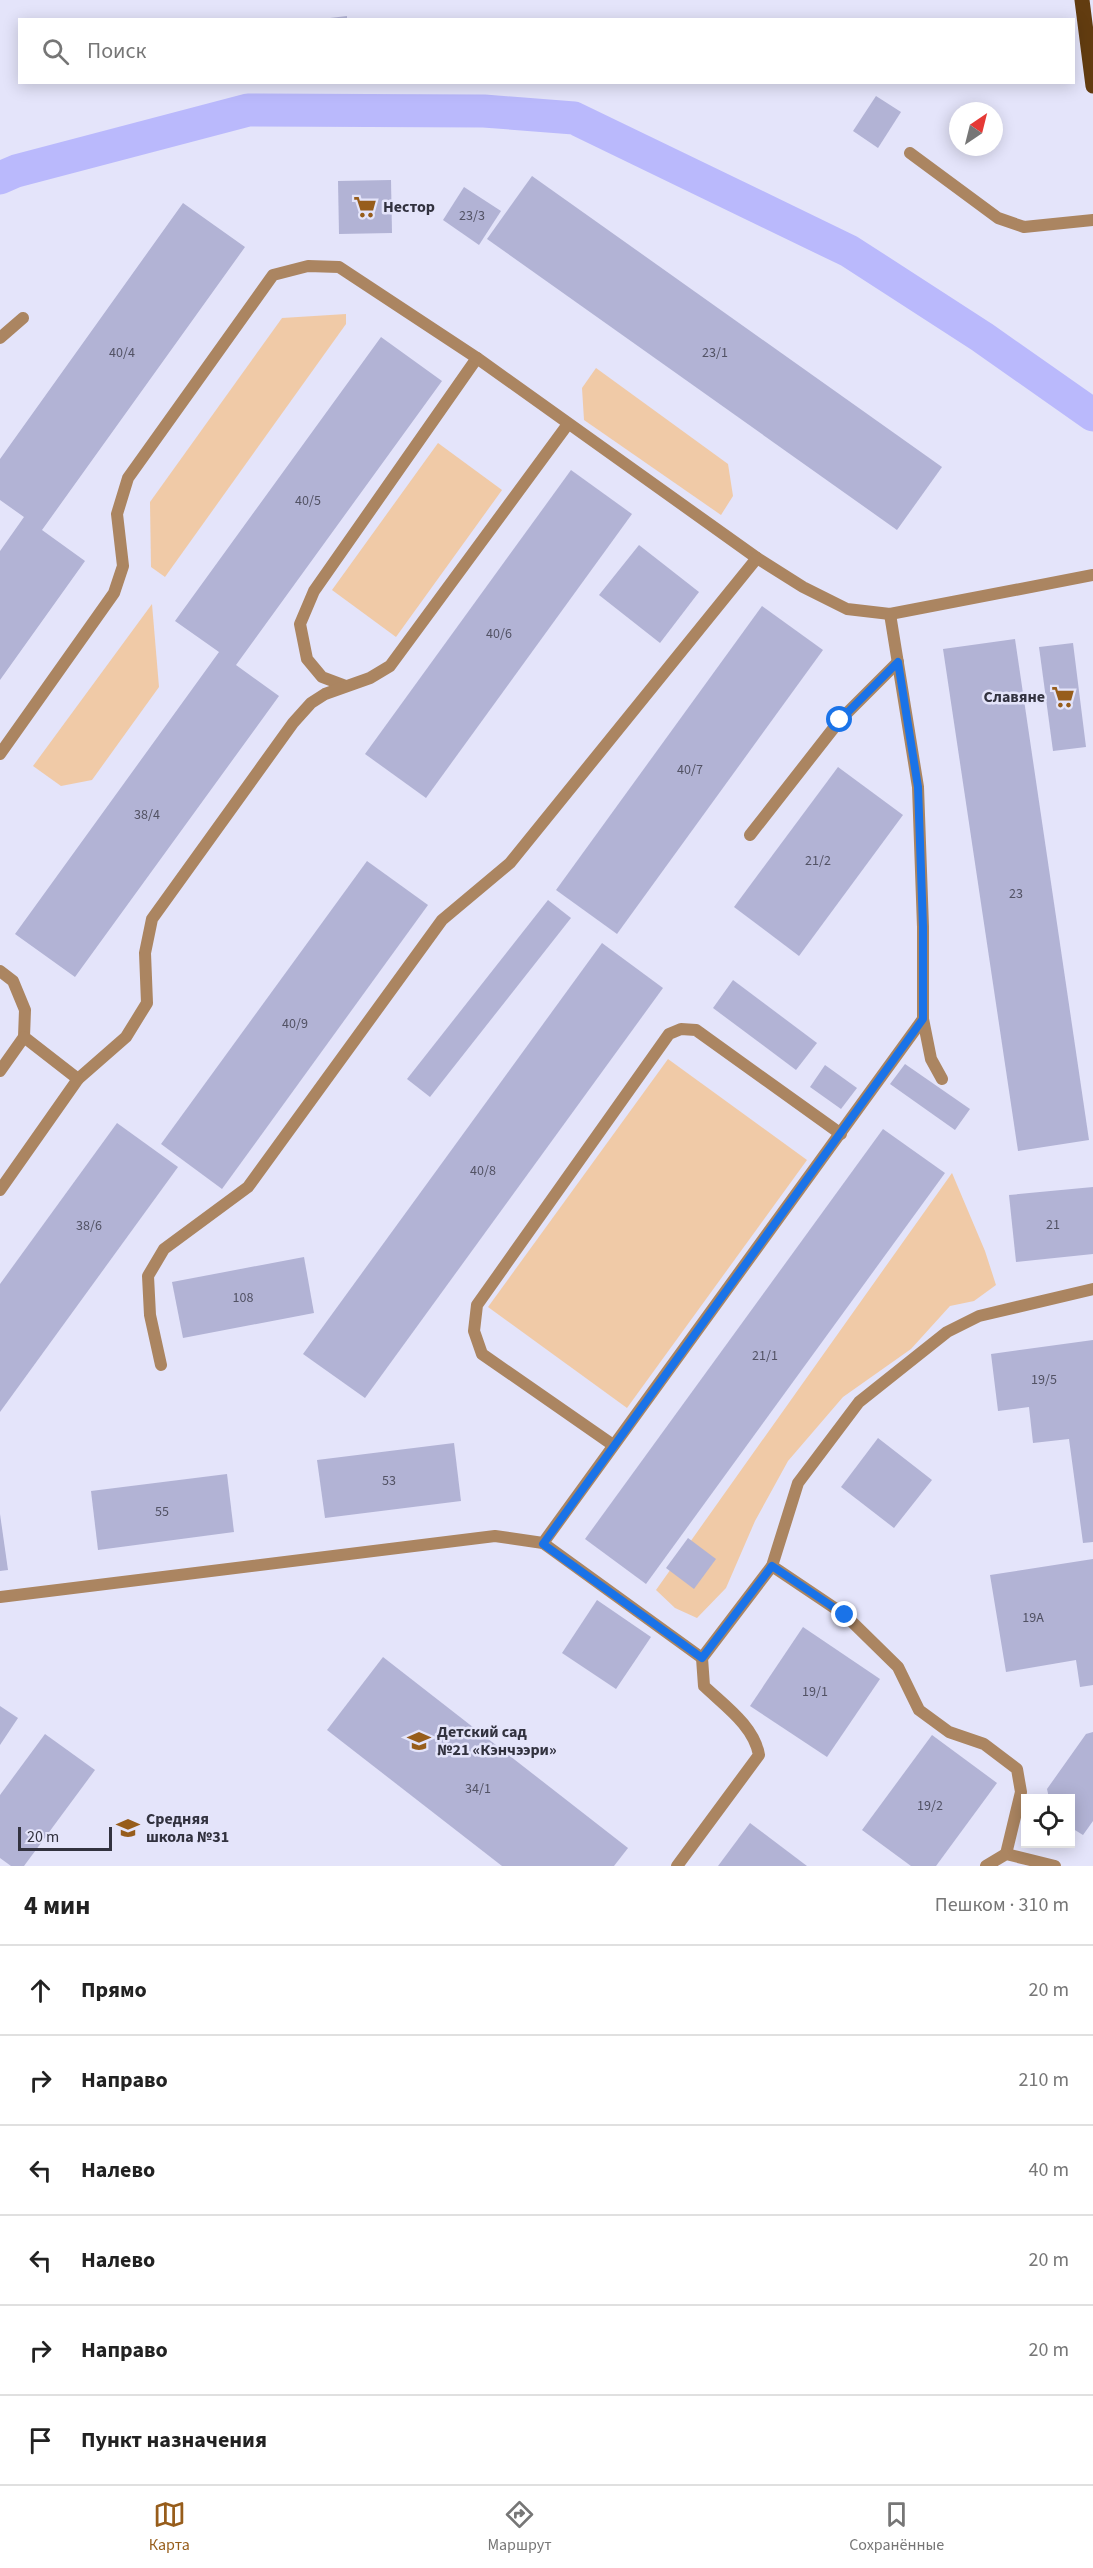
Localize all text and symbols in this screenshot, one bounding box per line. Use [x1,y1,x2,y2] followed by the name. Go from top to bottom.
[18,18,1075,84] search box
[39,35,72,68] icon: search
[87,35,146,67] text: Поиск
[949,102,1003,156] north arrow
[352,194,378,220] supermarket icon: Нестор
[383,196,435,218] place label: Нестор
[459,206,485,226] house number: 23/3
[109,343,135,363] house number: 40/4
[702,343,728,363] house number: 23/1
[295,491,321,511] house number: 40/5
[486,624,512,644] house number: 40/6
[1050,684,1076,710] supermarket icon: Славяне
[983,686,1045,708] place label: Славяне
[826,706,852,732] route start
[677,760,703,780] house number: 40/7
[134,805,160,825] house number: 38/4
[805,851,831,871] house number: 21/2
[1009,884,1023,904] house number: 23
[282,1014,308,1034] house number: 40/9
[470,1161,496,1181] house number: 40/8
[1046,1215,1060,1235] house number: 21
[76,1216,102,1236] house number: 38/6
[233,1288,253,1308] house number: 108
[752,1346,778,1366] house number: 21/1
[1031,1370,1057,1390] house number: 19/5
[382,1471,396,1491] house number: 53
[155,1502,169,1522] house number: 55
[831,1601,857,1627] route end
[1022,1608,1044,1628] house number: 19А
[802,1682,828,1702] house number: 19/1
[437,1721,557,1761] place label: Детский сад №21 «Кэнчээри»
[406,1728,432,1754] school or university icon: Детский сад №21 «Кэнчээри»
[465,1779,491,1799] house number: 34/1
[1021,1794,1075,1848] map controls
[1021,1794,1075,1848] button: locate
[917,1796,943,1816] house number: 19/2
[146,1808,229,1848] place label: Средняя школа №31
[115,1815,141,1841] school or university icon: Средняя школа №31
[18,1824,112,1852] scale bar
[27,1826,59,1848] text: 20 m
[24,1887,90,1924] text: 4 мин
[935,1891,1069,1919] text: Пешком · 310 m
[24,1974,57,2007] icon: ahead
[81,1974,147,2006] text: Прямо
[1029,1976,1069,2004] text: 20 m
[24,2064,57,2097] icon: right
[81,2064,168,2096] text: Направо
[1019,2066,1069,2094] text: 210 m
[24,2154,57,2187] icon: left
[81,2154,155,2186] text: Налево
[1029,2156,1069,2184] text: 40 m
[24,2244,57,2277] icon: left
[81,2244,155,2276] text: Налево
[1029,2246,1069,2274] text: 20 m
[24,2334,57,2367] icon: right
[81,2334,168,2366] text: Направо
[1029,2336,1069,2364] text: 20 m
[24,2424,57,2457] icon: arrive
[81,2424,267,2456] text: Пункт назначения
[149,2498,190,2556] tab: Карта
[487,2498,552,2556] tab: Маршрут
[849,2498,944,2556] tab: Сохранённые

